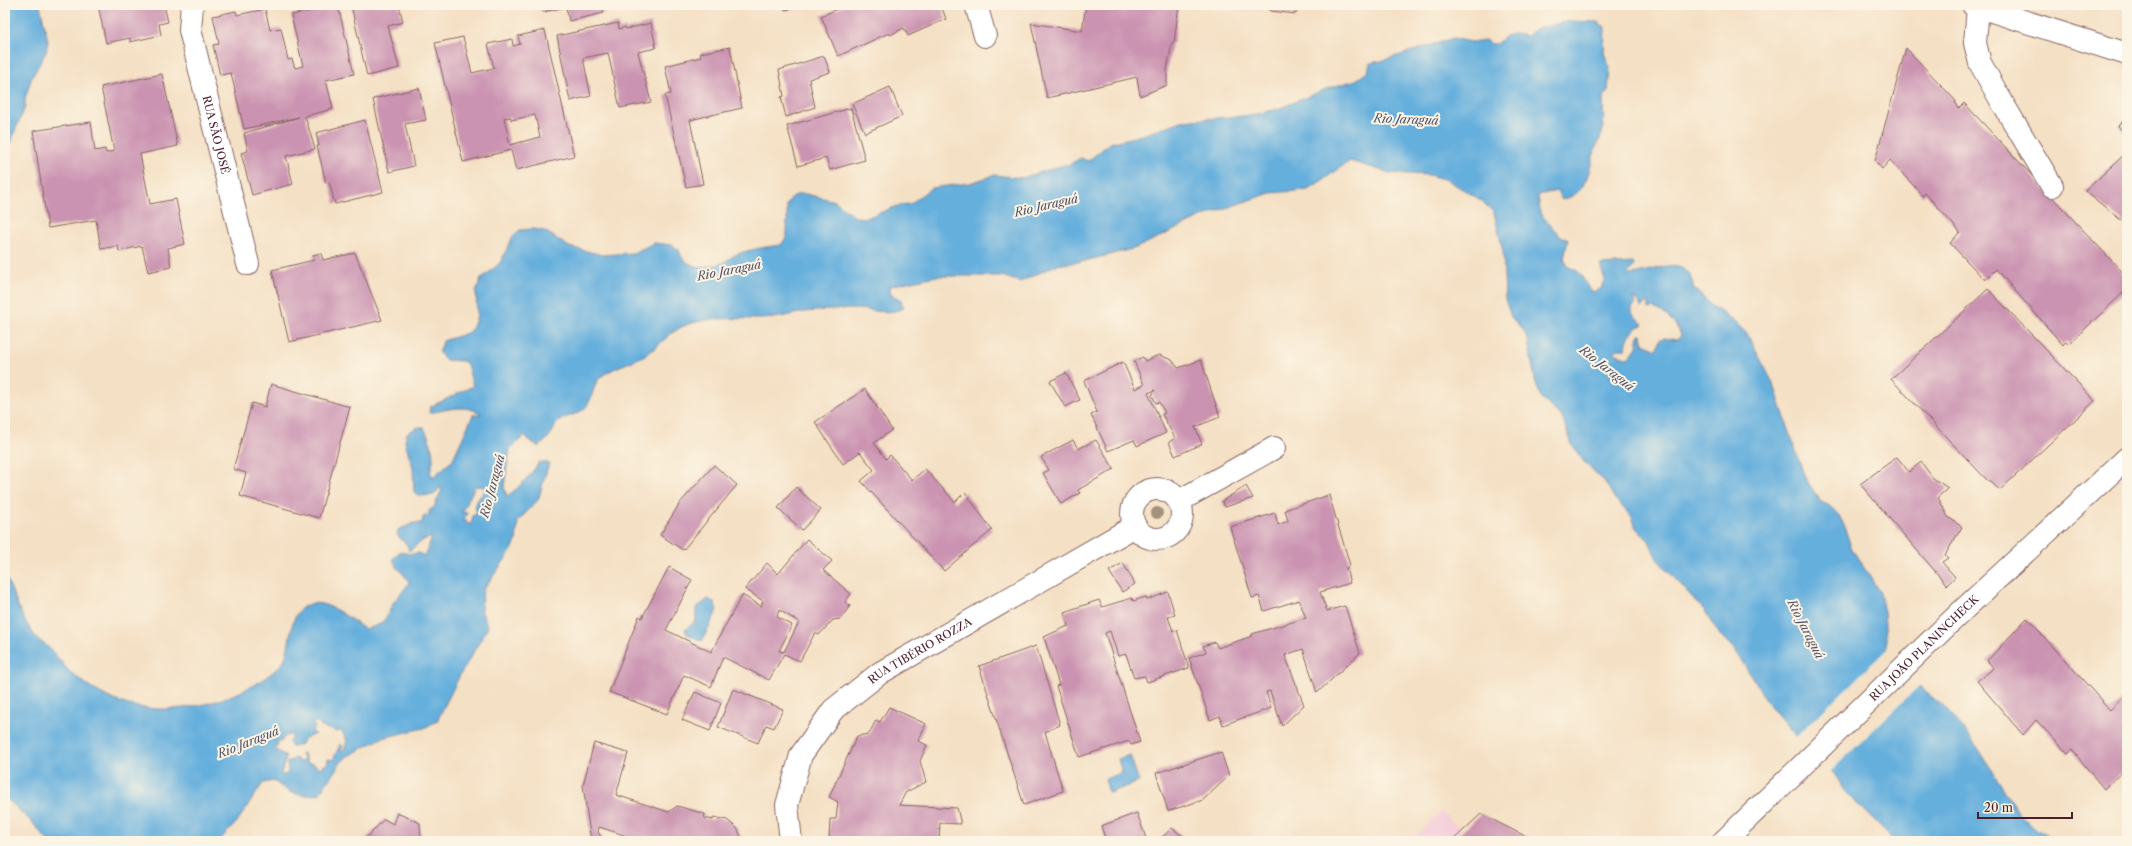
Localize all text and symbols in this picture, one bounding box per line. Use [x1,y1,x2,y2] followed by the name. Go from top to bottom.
[200,94,233,176] street label: RUA SÃO JOSÉ
[1372,110,1439,128] water label: Rio Jaraguá
[1012,190,1079,220] water label: Rio Jaraguá
[695,256,762,284] water label: Rio Jaraguá
[1576,341,1637,394] water label: Rio Jaraguá
[476,453,508,520] water label: Rio Jaraguá
[1866,592,1982,704] street label: RUA JOÃO PLANINCHECK
[1784,596,1827,661] water label: Rio Jaraguá
[865,614,975,687] street label: RUA TIBÉRIO ROZZA
[214,723,281,761] water label: Rio Jaraguá
[1978,794,2072,820] scale bar
[1984,800,2013,815] text: 20 m

